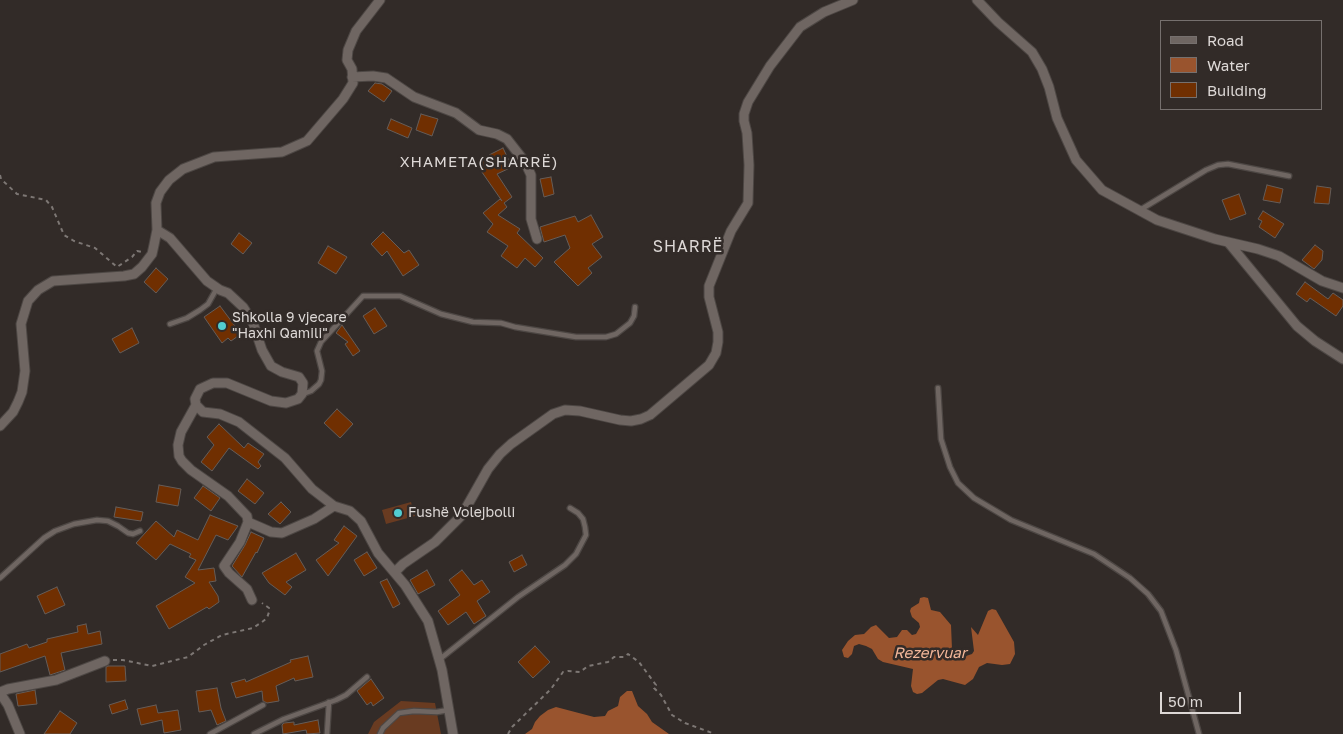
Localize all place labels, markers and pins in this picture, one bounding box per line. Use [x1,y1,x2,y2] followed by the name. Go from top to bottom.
[232,310,347,342] place label: Shkolla 9 vjecare "Haxhi Qamili"
[216,320,228,332] marker: Shkolla 9 vjecare "Haxhi Qamili"
[408,505,515,521] place label: Fushë Volejbolli
[392,507,404,519] marker: Fushë Volejbolli

